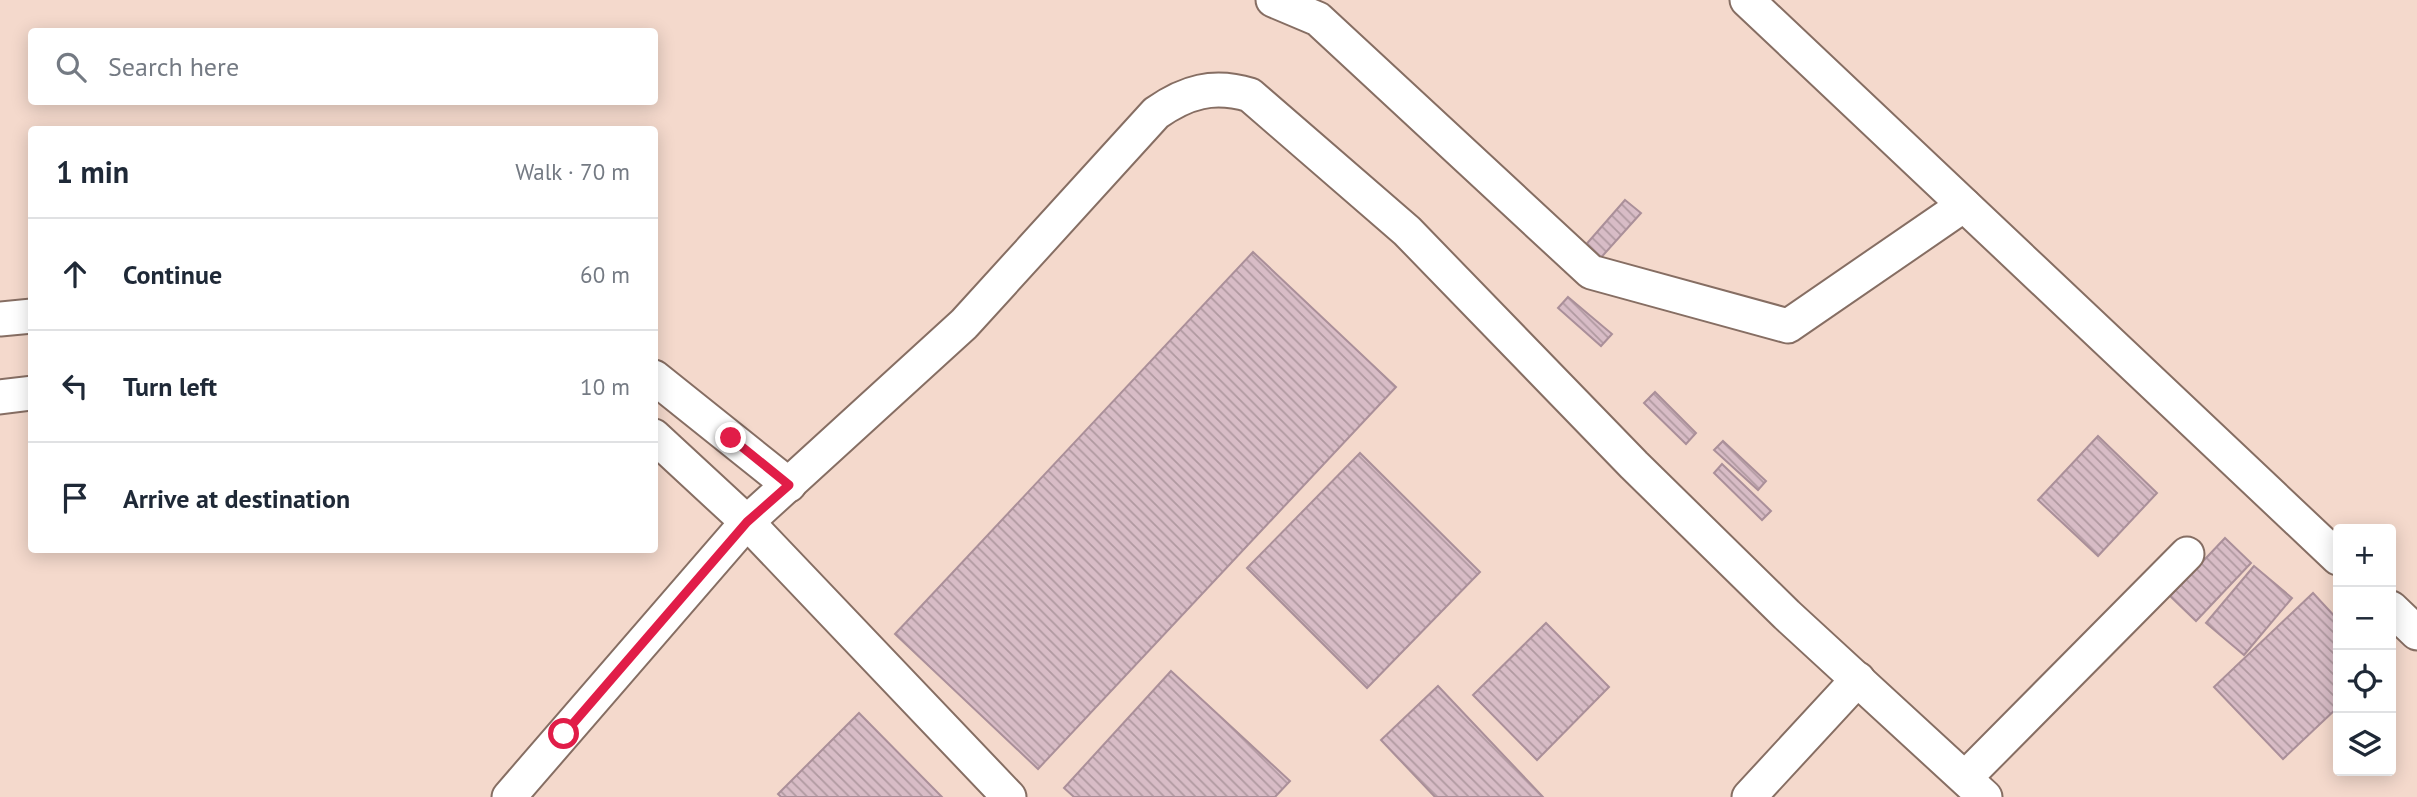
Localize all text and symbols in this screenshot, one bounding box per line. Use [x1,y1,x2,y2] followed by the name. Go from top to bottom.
[28,28,658,105] search box
[52,48,90,86] icon: search
[108,50,239,83] text: Search here
[56,152,129,191] text: 1 min
[515,157,630,186] text: Walk · 70 m
[56,255,94,293] icon: ahead
[123,258,222,291] text: Continue
[580,260,630,289] text: 60 m
[56,367,94,405] icon: left
[123,370,217,403] text: Turn left
[580,372,630,401] text: 10 m
[715,422,746,453] route end
[56,479,94,517] icon: arrive
[123,482,350,515] text: Arrive at destination
[2333,524,2396,776] map controls
[2333,524,2396,587] button: +
[2333,587,2396,650] button: −
[2333,650,2396,713] button: locate
[2333,713,2396,776] button: layers
[548,718,579,749] route start

